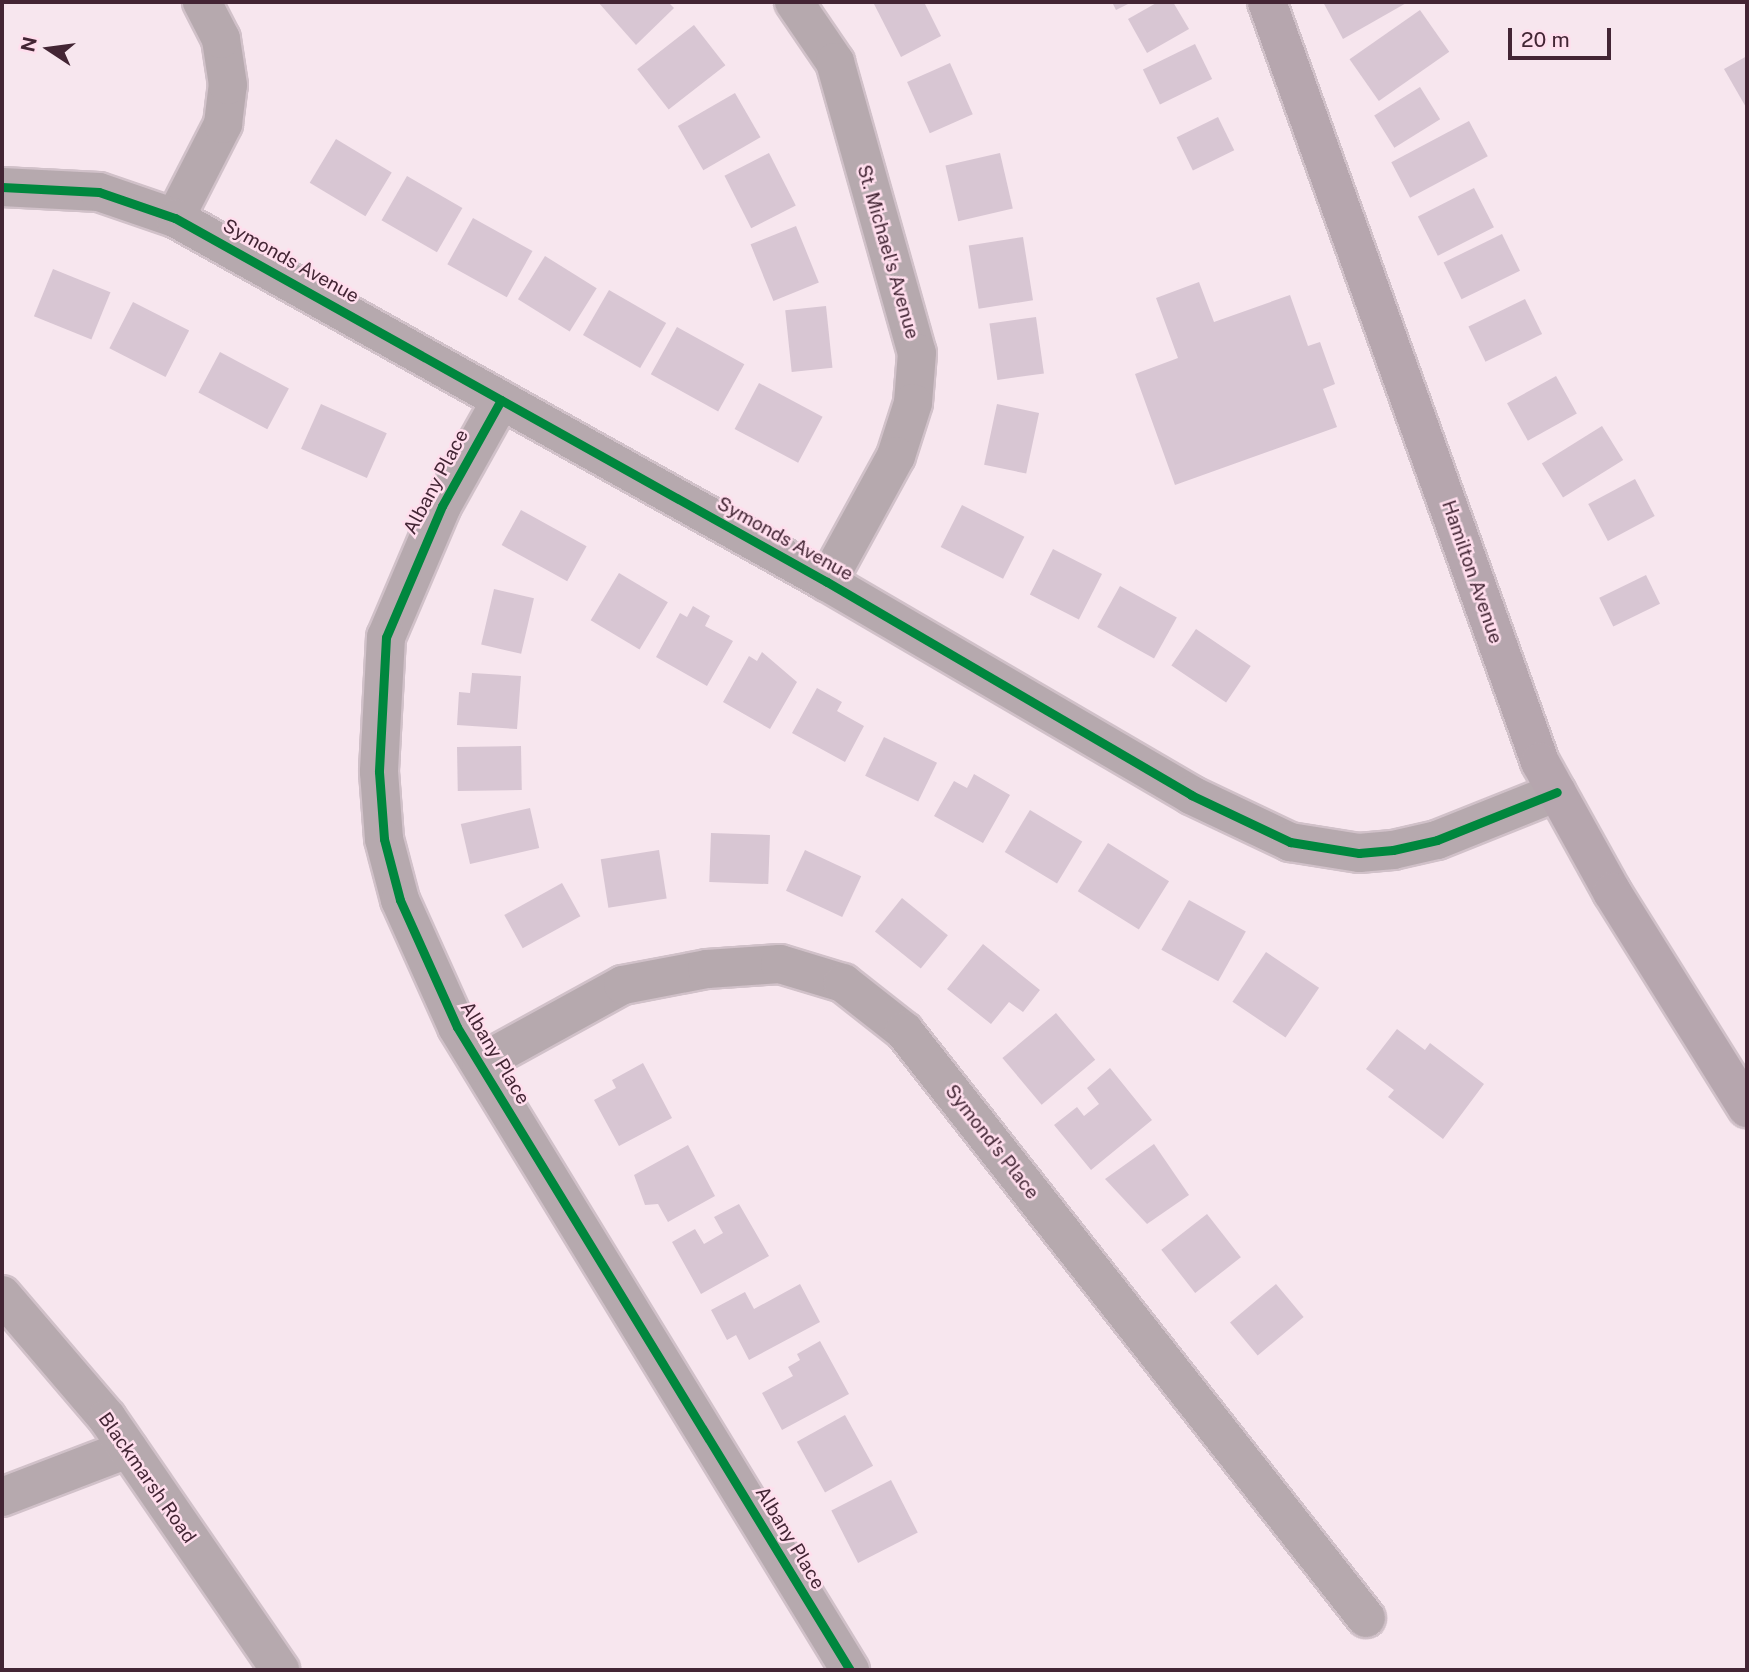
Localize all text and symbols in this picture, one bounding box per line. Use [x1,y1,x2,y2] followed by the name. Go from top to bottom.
[14,14,84,84] north arrow
[1511,14,1614,58] scale bar
[1521,27,1570,52] text: 20 m
[16,35,41,54] text: N
[852,162,924,342] street label: St. Michael's Avenue
[219,214,363,308] street label: Symonds Avenue
[399,426,473,538] street label: Albany Place
[713,492,857,586] street label: Symonds Avenue
[1437,497,1507,647] street label: Hamilton Avenue
[455,998,535,1108] street label: Albany Place
[940,1080,1044,1204] street label: Symond's Place
[93,1408,201,1548] street label: Blackmarsh Road
[750,1483,830,1593] street label: Albany Place

